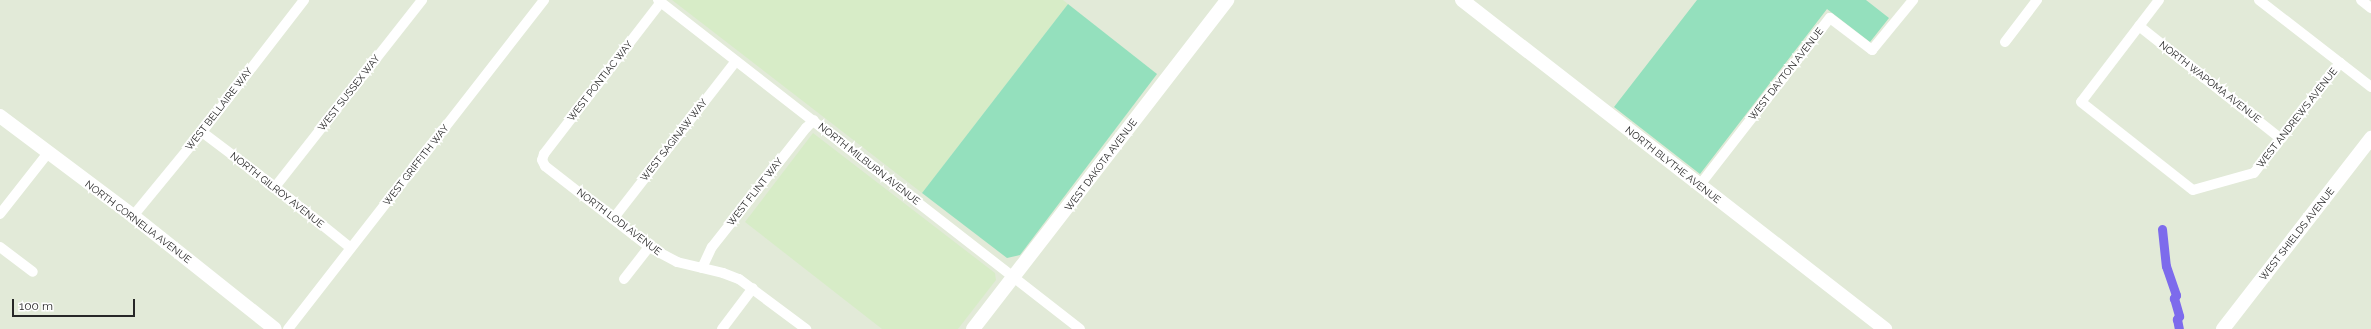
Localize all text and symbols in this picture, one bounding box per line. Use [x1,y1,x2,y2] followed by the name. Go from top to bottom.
[1746,25,1826,123] street label: WEST DAYTON AVENUE
[565,38,635,124] street label: WEST PONTIAC WAY
[2156,38,2264,126] street label: NORTH WAPOMA AVENUE
[315,52,383,134] street label: WEST SUSSEX WAY
[183,65,255,153] street label: WEST BELLAIRE WAY
[2254,65,2340,171] street label: WEST ANDREWS AVENUE
[638,96,710,184] street label: WEST SAGINAW WAY
[1062,116,1140,214] street label: WEST DAKOTA AVENUE
[816,120,922,208] street label: NORTH MILBURN AVENUE
[380,122,452,208] street label: WEST GRIFFITH WAY
[1623,124,1723,206] street label: NORTH BLYTHE AVENUE
[228,149,326,231] street label: NORTH GILROY AVENUE
[724,155,786,229] street label: WEST FLINT WAY
[82,178,194,266] street label: NORTH CORNELIA AVENUE
[2257,185,2337,283] street label: WEST SHIELDS AVENUE
[574,186,664,258] street label: NORTH LODI AVENUE
[14,291,137,317] scale bar
[19,299,53,313] text: 100 m

